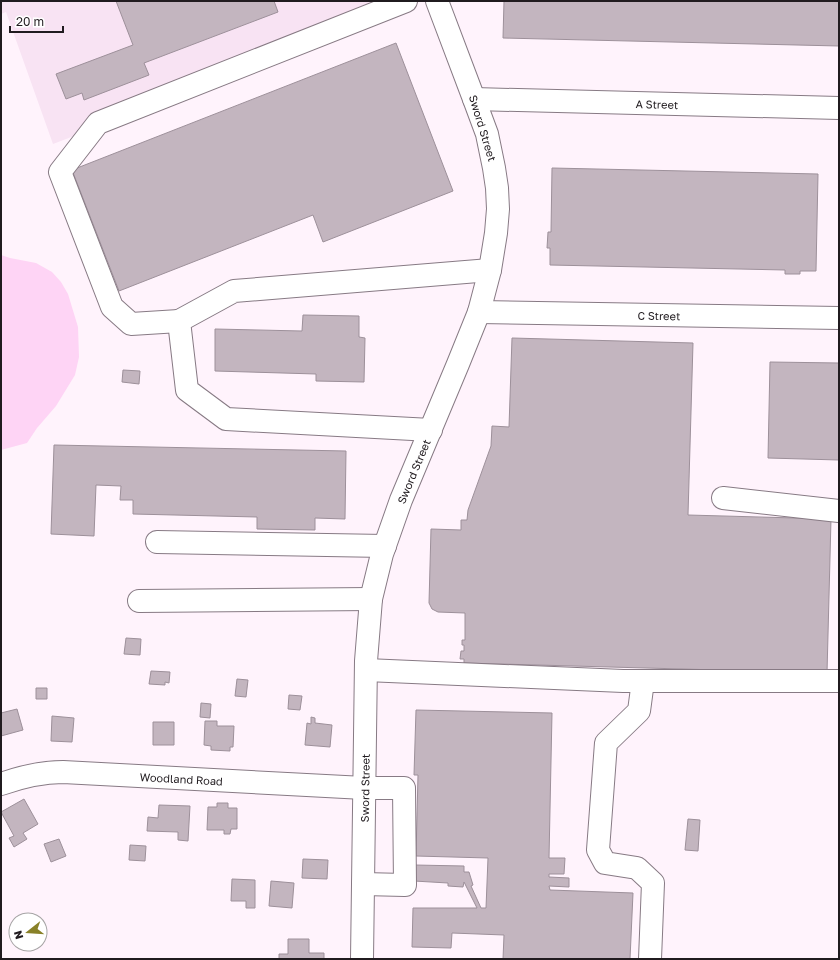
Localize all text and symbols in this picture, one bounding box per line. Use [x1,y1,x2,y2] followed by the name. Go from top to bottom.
[10,8,63,34] scale bar
[16,14,44,29] text: 20 m
[467,93,499,163] street label: Sword Street
[635,96,678,111] street label: A Street
[637,308,681,322] street label: C Street
[394,437,432,505] street label: Sword Street
[357,754,371,822] street label: Sword Street
[140,770,223,787] street label: Woodland Road
[8,912,48,952] north arrow
[11,929,25,941] text: N

